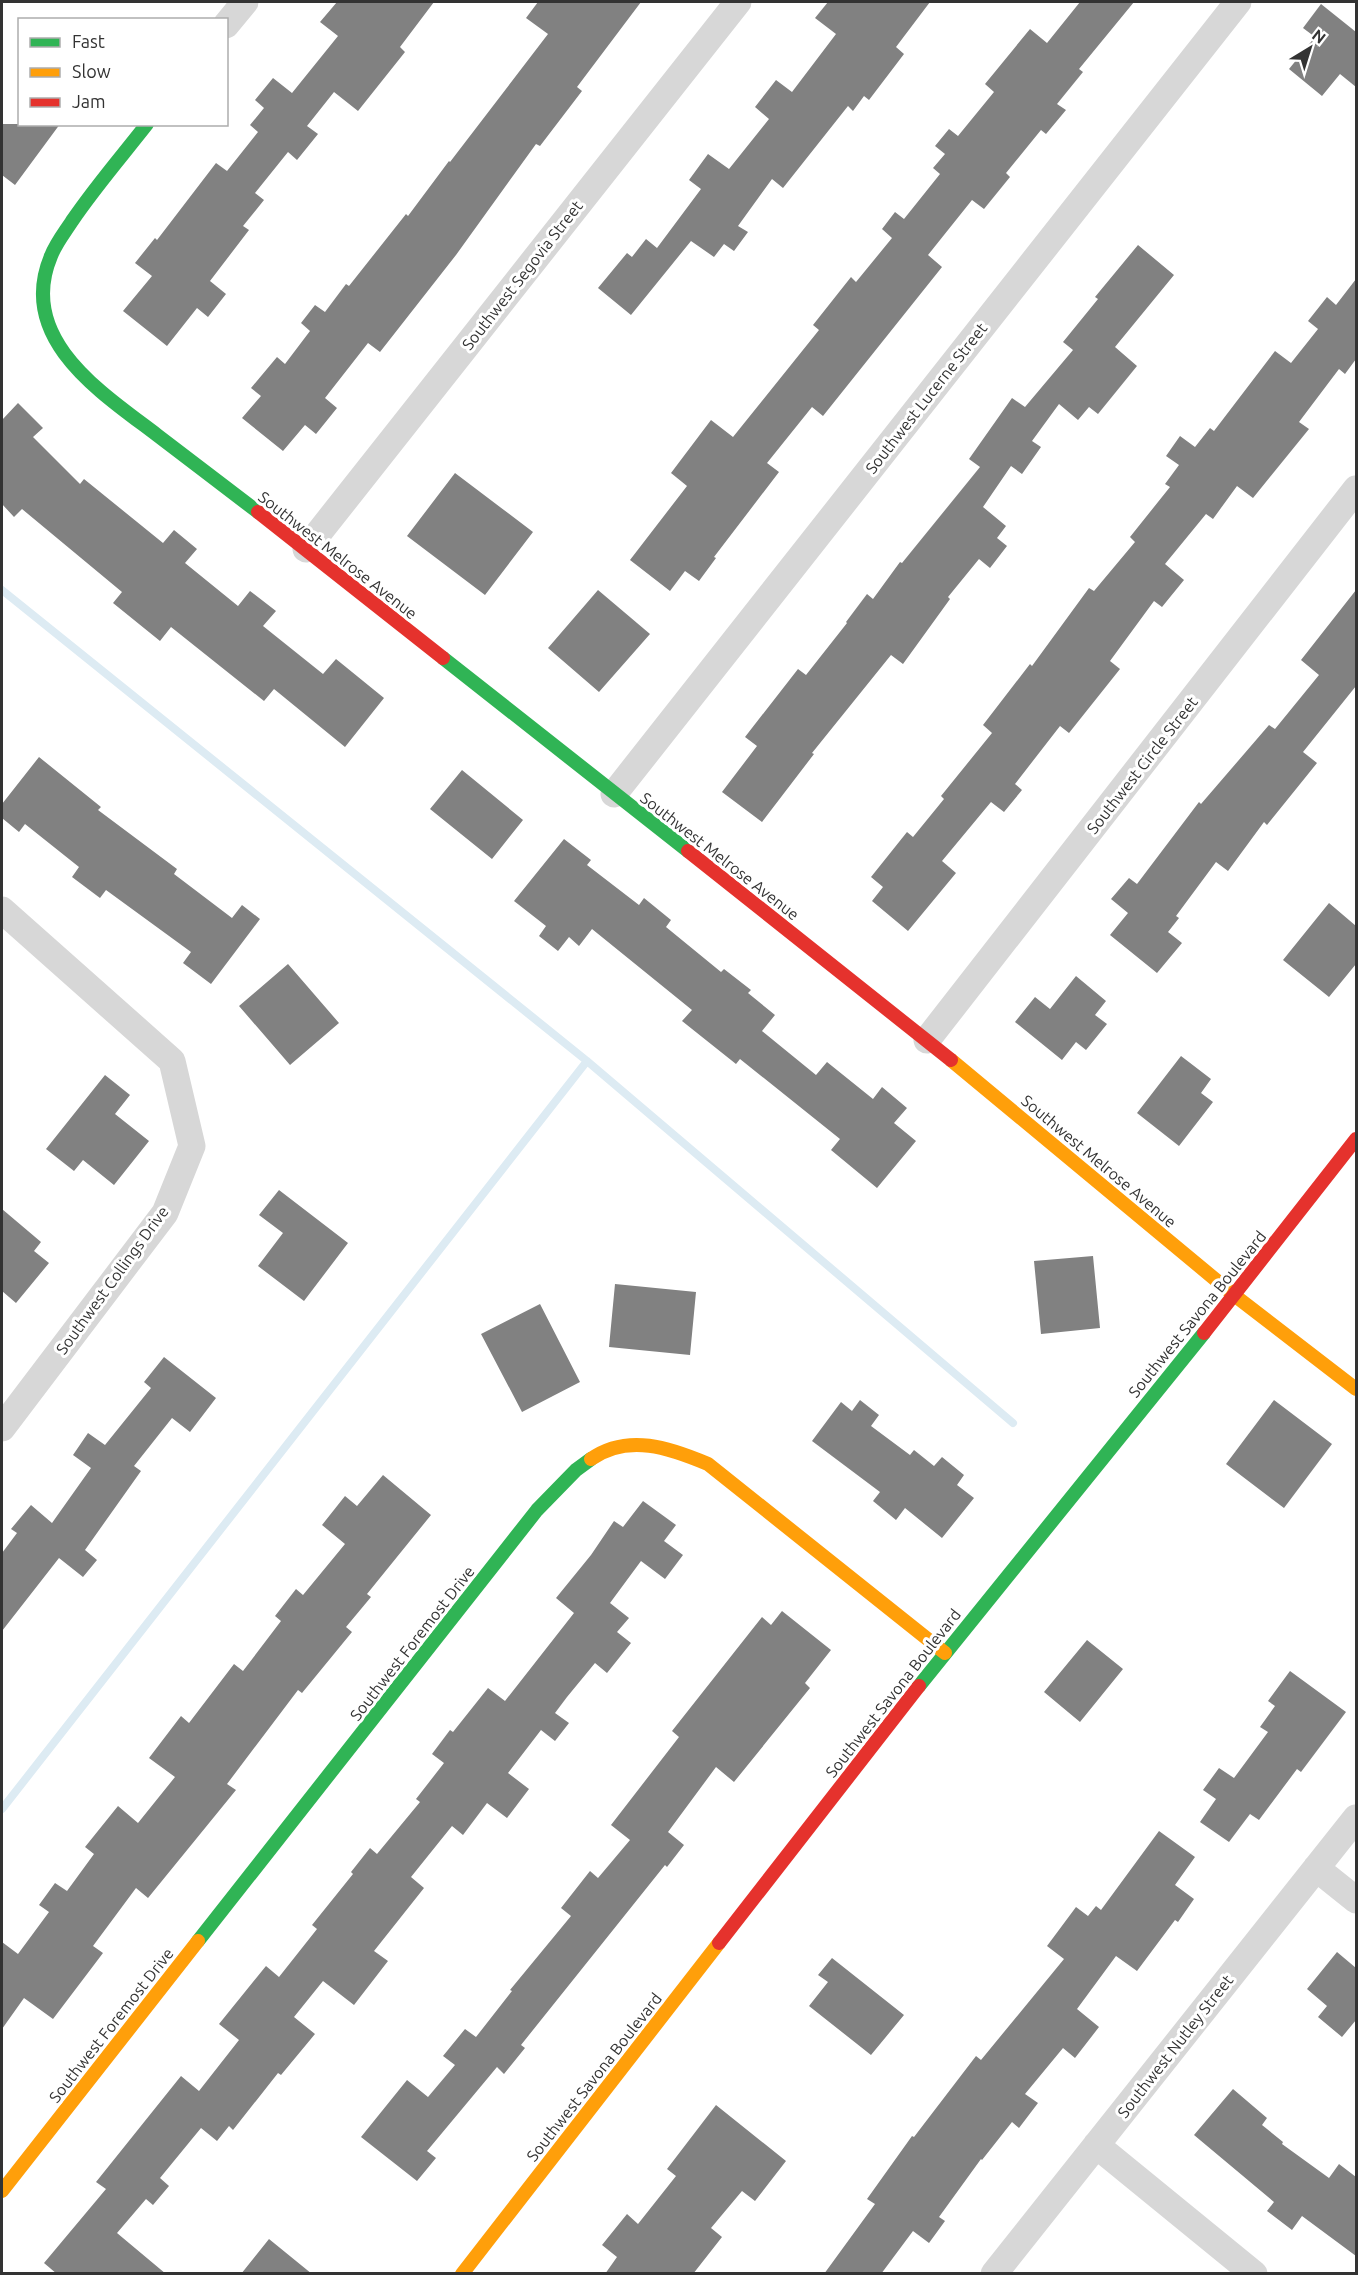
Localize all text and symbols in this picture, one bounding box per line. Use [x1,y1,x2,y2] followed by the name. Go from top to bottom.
[18,18,228,126] legend
[1280,18,1340,78] north arrow
[1309,25,1329,47] text: N
[72,31,105,51] text: Fast
[72,61,111,81] text: Slow
[72,91,106,111] text: Jam
[458,196,586,353] street label: Southwest Segovia Street
[862,319,991,477] street label: Southwest Lucerne Street
[255,488,421,622] street label: Southwest Melrose Avenue
[1083,692,1202,837] street label: Southwest Circle Street
[637,789,803,923] street label: Southwest Melrose Avenue
[1018,1091,1180,1231] street label: Southwest Melrose Avenue
[52,1202,172,1358] street label: Southwest Collings Drive
[1124,1227,1270,1401] street label: Southwest Savona Boulevard
[346,1562,478,1724] street label: Southwest Foremost Drive
[822,1605,964,1781] street label: Southwest Savona Boulevard
[45,1944,177,2106] street label: Southwest Foremost Drive
[1114,1970,1237,2121] street label: Southwest Nutley Street
[523,1989,665,2165] street label: Southwest Savona Boulevard

